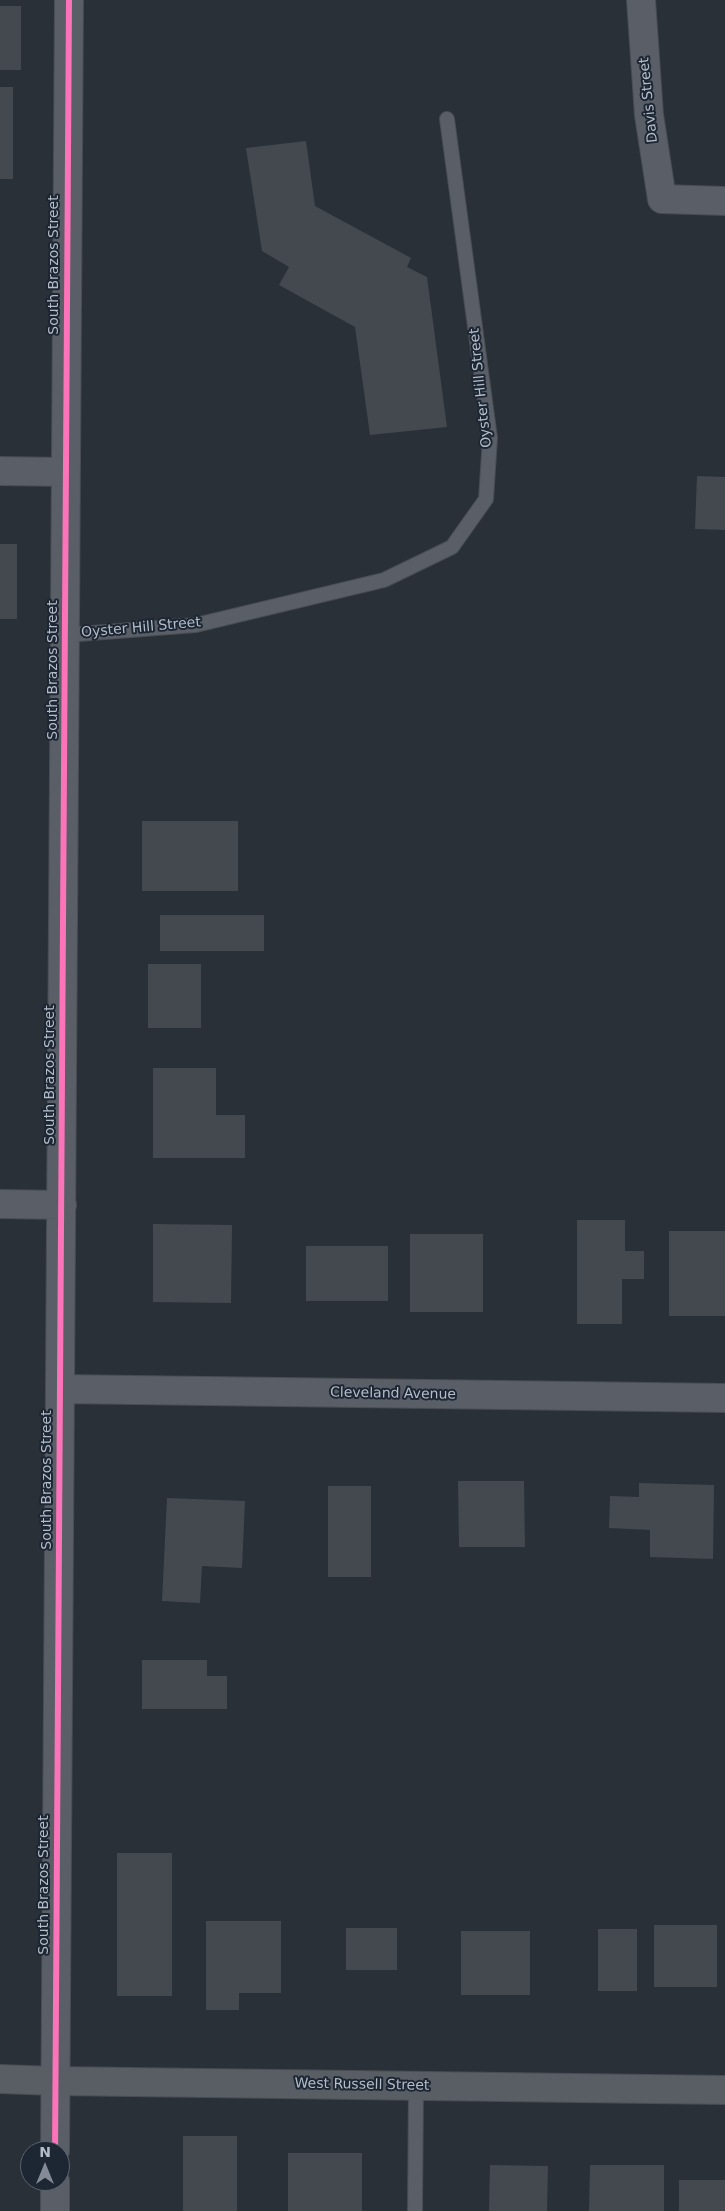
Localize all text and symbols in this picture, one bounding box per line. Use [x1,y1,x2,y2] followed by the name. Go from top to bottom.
[636,56,662,144] street label: Davis Street
[46,195,62,335] street label: South Brazos Street
[466,327,496,449] street label: Oyster Hill Street
[45,600,61,740] street label: South Brazos Street
[80,614,202,642] street label: Oyster Hill Street
[42,1005,58,1145] street label: South Brazos Street
[330,1385,456,1403] street label: Cleveland Avenue
[39,1410,55,1550] street label: South Brazos Street
[36,1815,52,1955] street label: South Brazos Street
[294,2075,430,2095] street label: West Russell Street
[20,2141,70,2191] north arrow
[39,2144,51,2160] text: N

